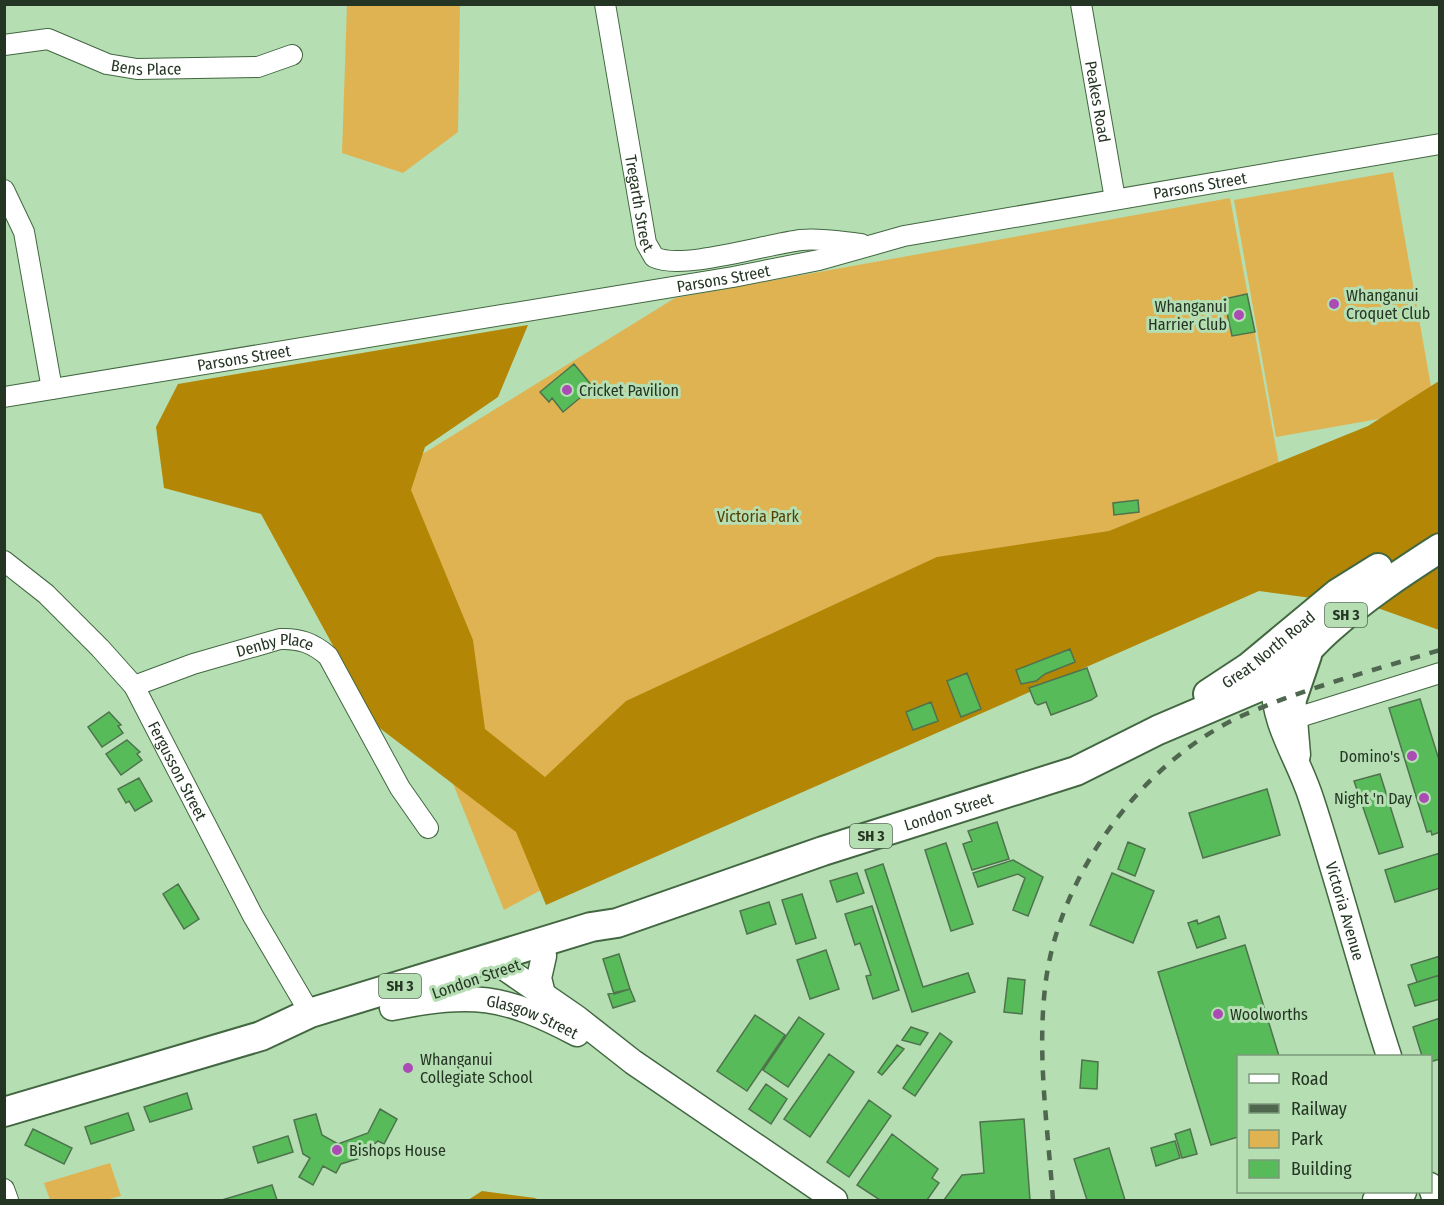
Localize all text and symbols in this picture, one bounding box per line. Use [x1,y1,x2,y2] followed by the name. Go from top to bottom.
[110,55,182,79] street label: Bens Place
[1082,59,1114,144] street label: Peakes Road
[622,153,659,256] street label: Tregarth Street
[1152,168,1249,203] street label: Parsons Street
[675,260,772,296] street label: Parsons Street
[1346,286,1430,323] place label: Whanganui Croquet Club
[1148,297,1227,334] place label: Whanganui Harrier Club
[1327,297,1341,311] marker: Whanganui Croquet Club
[1232,308,1246,322] marker: Whanganui Harrier Club
[196,340,293,375] street label: Parsons Street
[579,381,679,400] place label: Cricket Pavilion
[560,383,574,397] marker: Cricket Pavilion
[717,507,800,526] park label: Victoria Park
[1325,603,1367,627] road number: SH 3
[1218,607,1319,692] street label: Great North Road
[234,629,317,661] street label: Denby Place
[144,718,212,824] street label: Fergusson Street
[1339,747,1400,766] place label: Domino's
[1405,749,1419,763] marker: Domino's
[902,788,996,834] street label: London Street
[1334,789,1413,808] place label: Night 'n Day
[1417,791,1431,805] marker: Night 'n Day
[850,824,892,848] road number: SH 3
[1322,859,1369,963] street label: Victoria Avenue
[429,955,523,1003] street label: London Street
[379,974,421,998] road number: SH 3
[485,991,582,1043] street label: Glasgow Street
[1230,1005,1308,1024] place label: Woolworths
[1211,1007,1225,1021] marker: Woolworths
[420,1050,533,1087] place label: Whanganui Collegiate School
[1237,1055,1432,1193] legend
[401,1061,415,1075] marker: Whanganui Collegiate School
[1291,1068,1328,1090] text: Road
[1291,1098,1347,1120] text: Railway
[1291,1128,1324,1150] text: Park
[349,1141,446,1160] place label: Bishops House
[330,1143,344,1157] marker: Bishops House
[1291,1158,1352,1180] text: Building

